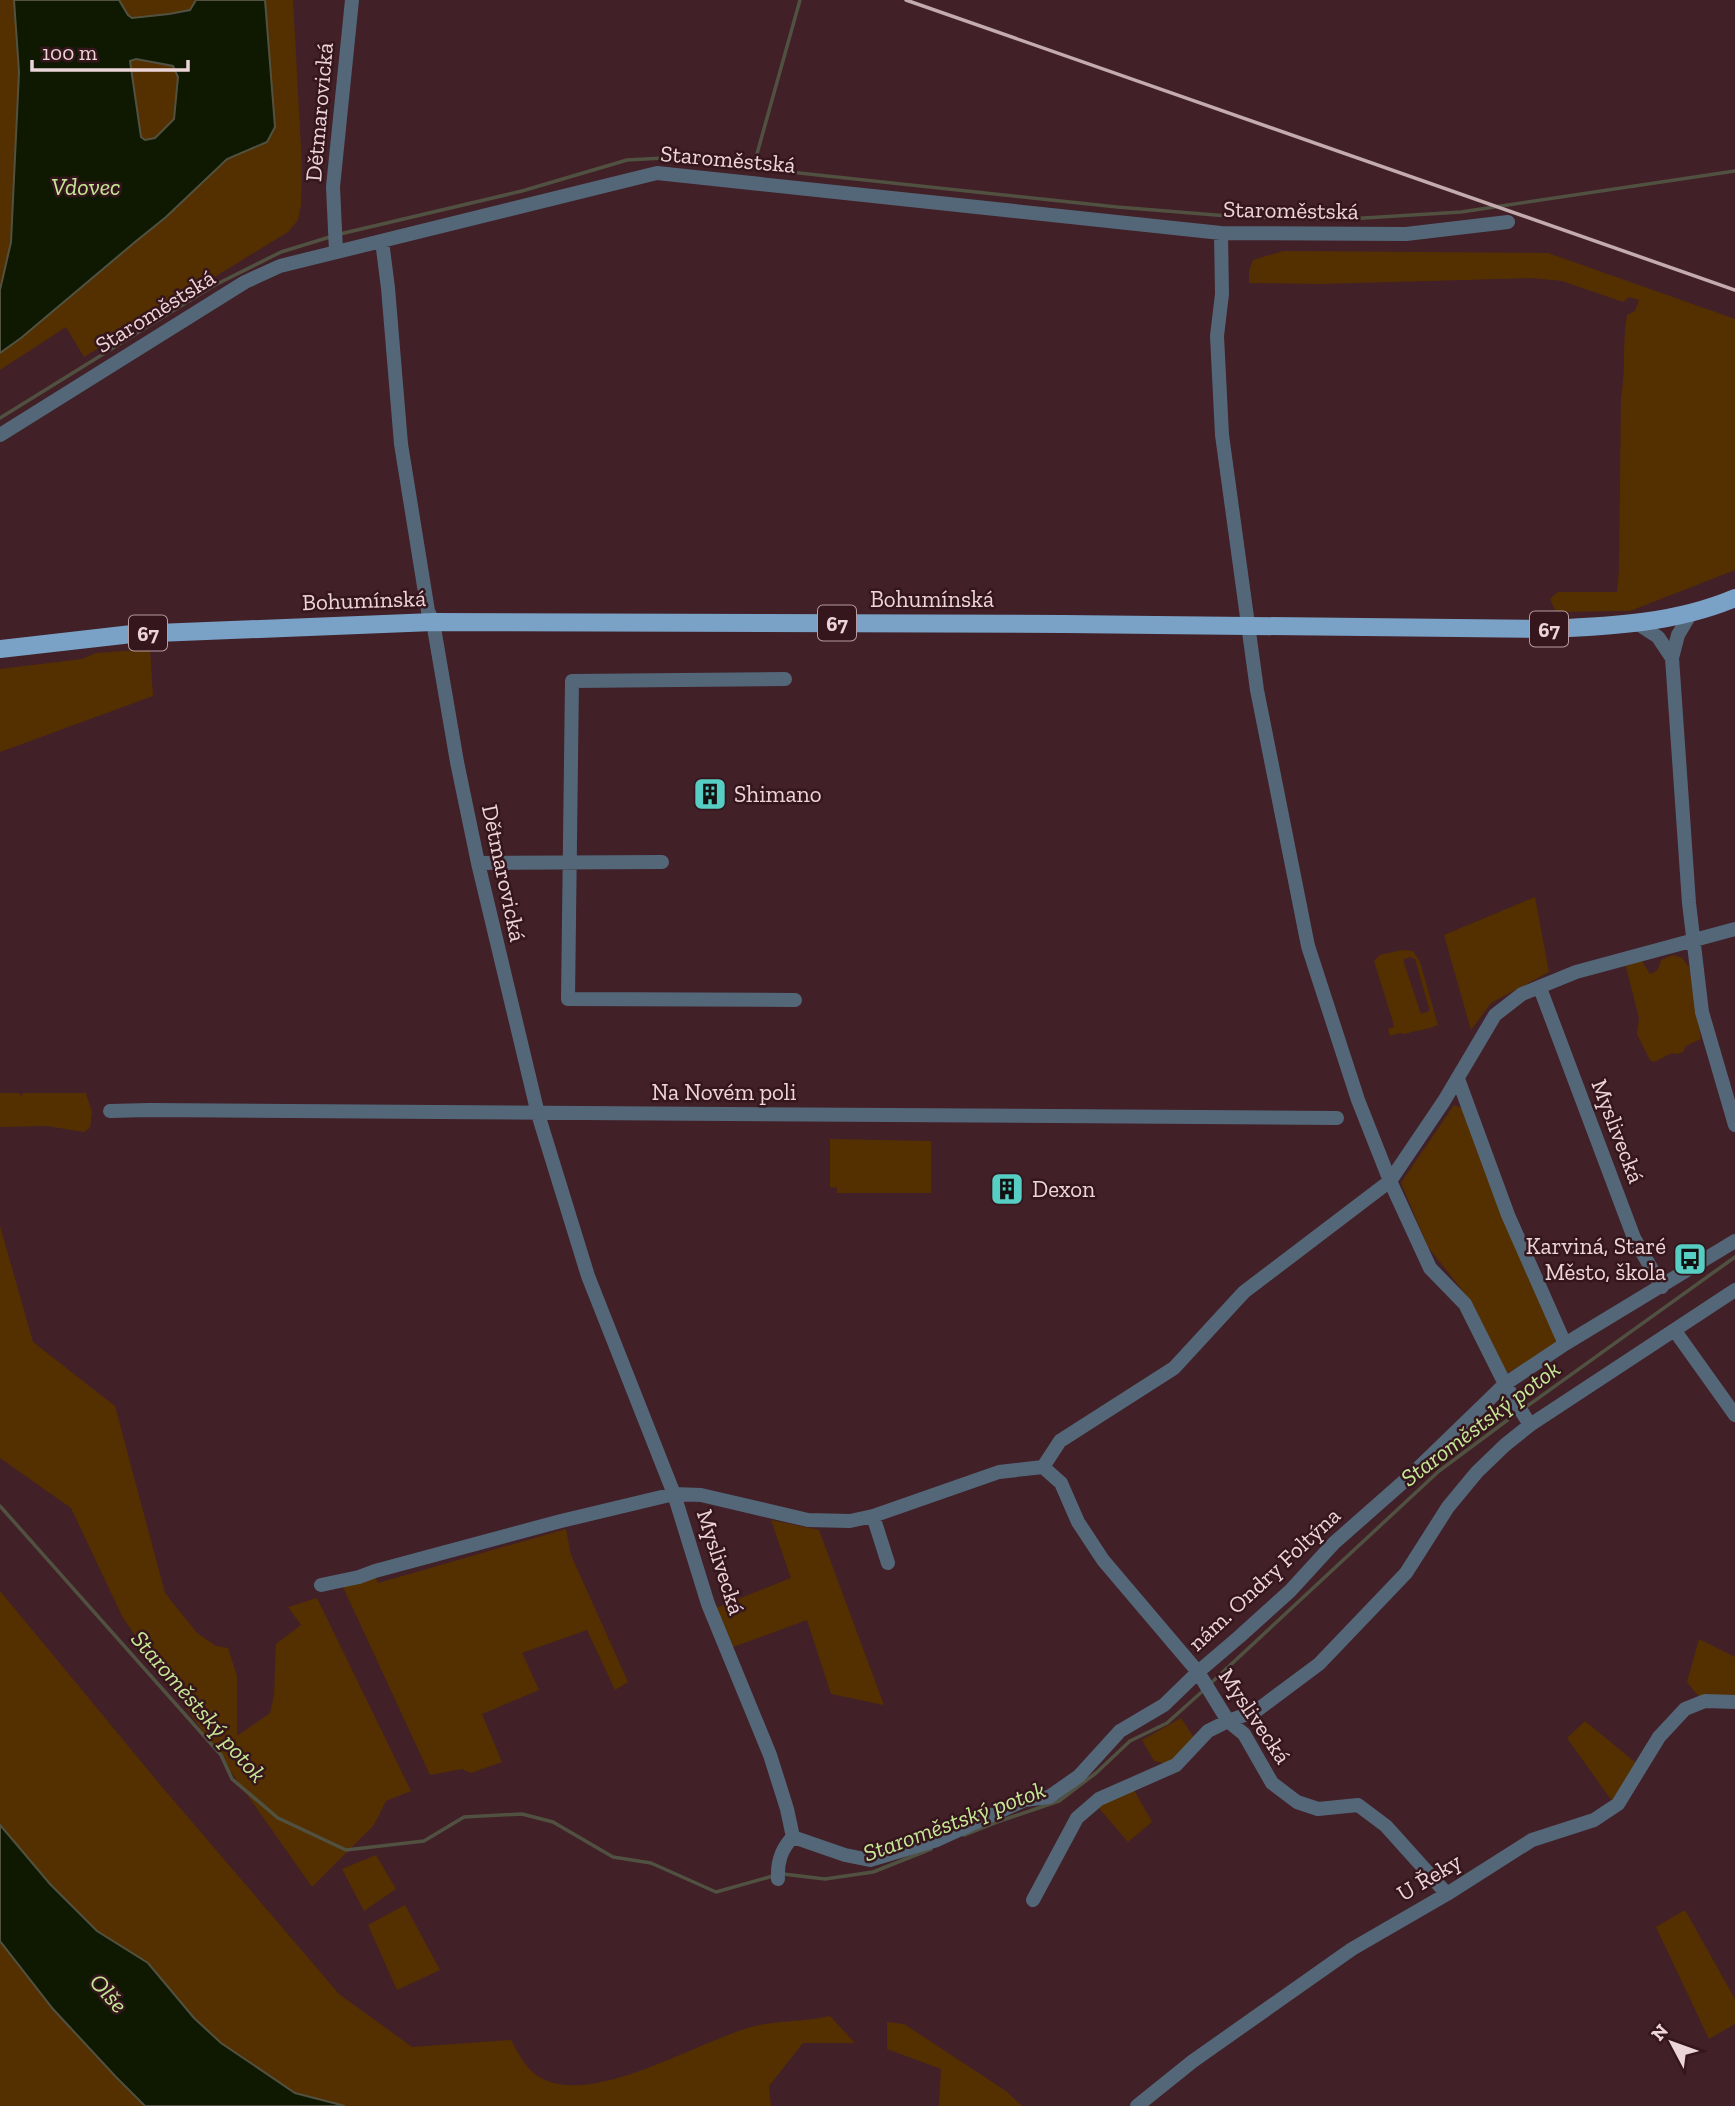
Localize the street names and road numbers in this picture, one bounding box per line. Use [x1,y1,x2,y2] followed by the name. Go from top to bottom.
[299,41,339,183] street label: Dětmarovická
[659,139,797,179] street label: Staroměstská
[1223,195,1359,225] street label: Staroměstská
[90,263,220,359] street label: Staroměstská
[302,584,426,616] street label: Bohumínská
[870,585,994,613] street label: Bohumínská
[818,606,856,640] road number: 67
[1530,612,1568,646] road number: 67
[129,616,167,650] road number: 67
[476,802,532,944] street label: Dětmarovická
[1585,1075,1651,1187] street label: Myslivecká
[652,1078,796,1106] street label: Na Novém poli
[1182,1501,1346,1657] street label: nám. Ondry Foltýna
[691,1506,751,1618] street label: Myslivecká
[1213,1663,1297,1769] street label: Myslivecká
[1392,1847,1466,1907] street label: U Řeky

